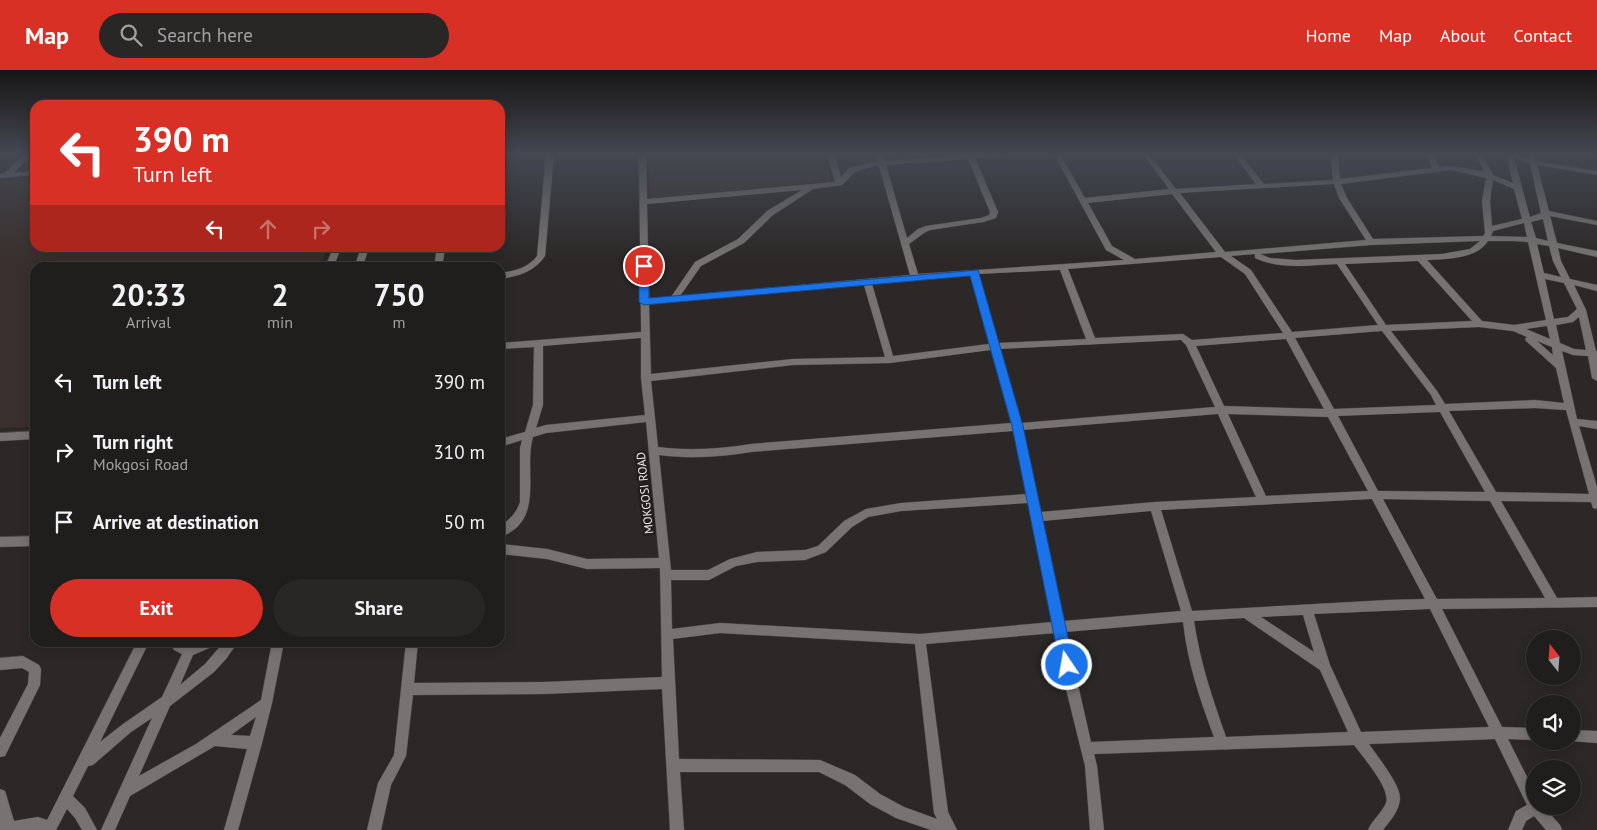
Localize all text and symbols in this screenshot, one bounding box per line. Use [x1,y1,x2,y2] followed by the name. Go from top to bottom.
[99,13,449,58] search box
[25,20,69,51] text: Map
[117,21,145,49] icon: search
[157,23,253,47] text: Search here
[1305,24,1351,47] text: Home
[1379,24,1412,47] text: Map
[1440,24,1486,47] text: About
[1514,24,1572,47] text: Contact
[133,116,230,162] text: 390 m
[50,120,115,185] icon: left
[133,160,212,188] text: Turn left
[201,215,229,243] icon: left
[254,215,282,243] icon: ahead
[307,215,335,243] icon: right
[623,245,665,287] pin
[630,252,658,280] icon: arrive
[110,275,187,314] text: 20:33
[272,275,289,314] text: 2
[373,275,425,314] text: 750
[126,312,171,332] text: Arrival
[267,312,293,332] text: min
[393,312,406,332] text: m
[50,368,78,396] icon: left
[93,370,162,394] text: Turn left
[433,370,485,394] text: 390 m
[93,430,173,454] text: Turn right
[50,438,78,466] icon: right
[433,440,485,464] text: 310 m
[633,451,656,535] street label: MOKGOSI ROAD
[93,454,188,474] text: Mokgosi Road
[50,508,78,536] icon: arrive
[93,510,259,534] text: Arrive at destination
[444,510,485,534] text: 50 m
[50,579,263,637] button: Exit
[273,579,485,637] button: Share
[1526,630,1581,685] north arrow
[1526,630,1581,815] map controls
[1040,638,1092,690] position arrow
[1526,695,1581,750] button: sound
[1526,760,1581,815] button: layers

